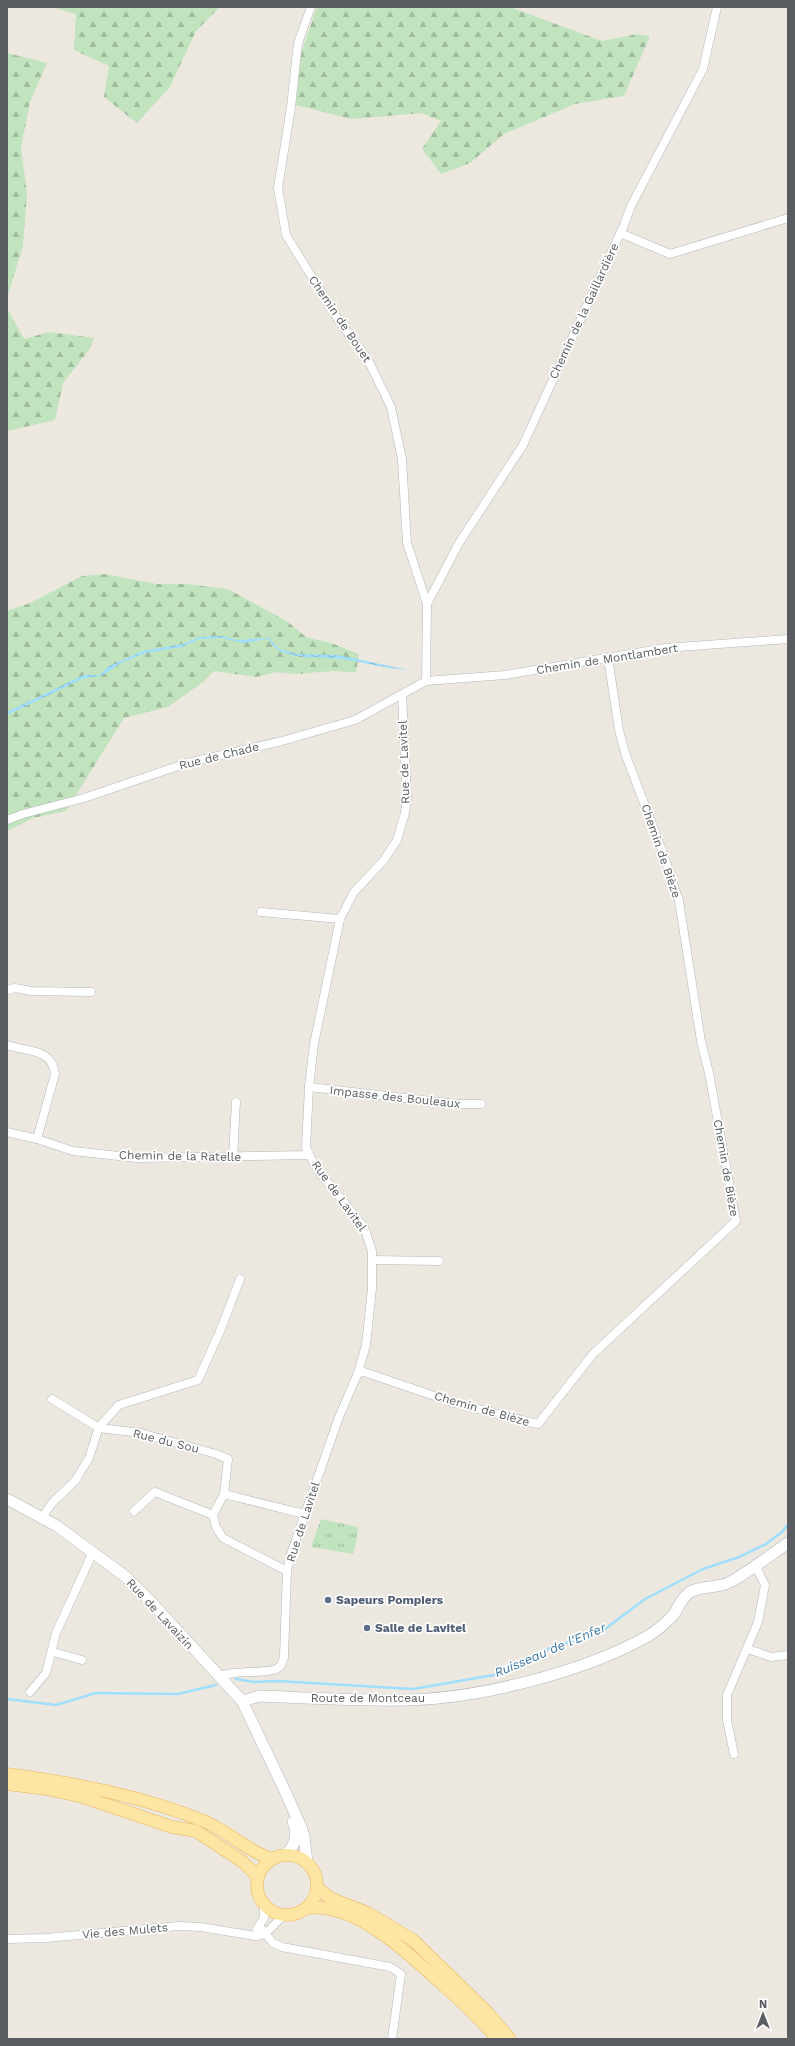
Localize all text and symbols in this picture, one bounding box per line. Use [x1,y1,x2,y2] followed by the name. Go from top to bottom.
[546,241,622,381] street label: Chemin de la Gaillardière
[306,273,374,365] street label: Chemin de Bouet
[535,641,679,677] street label: Chemin de Montlambert
[396,720,412,804] street label: Rue de Lavitel
[178,739,260,773] street label: Rue de Chade
[638,802,684,900] street label: Chemin de Bièze
[329,1083,461,1111] street label: Impasse des Bouleaux
[711,1118,741,1218] street label: Chemin de Bièze
[119,1148,241,1164] street label: Chemin de la Ratelle
[309,1158,369,1234] street label: Rue de Lavitel
[433,1389,531,1429] street label: Chemin de Bièze
[132,1426,200,1456] street label: Rue du Sou
[283,1480,323,1564] street label: Rue de Lavitel
[124,1576,196,1652] street label: Rue de Lavaizin
[336,1593,444,1607] place label: Sapeurs Pompiers
[323,1595,333,1605] marker: Sapeurs Pompiers
[492,1619,609,1680] water label: Ruisseau de l'Enfer
[375,1621,466,1635] place label: Salle de Lavitel
[362,1623,372,1633] marker: Salle de Lavitel
[311,1691,425,1705] street label: Route de Montceau
[81,1920,169,1942] street label: Vie des Mulets
[743,1994,783,2034] north arrow
[759,1998,767,2011] text: N

